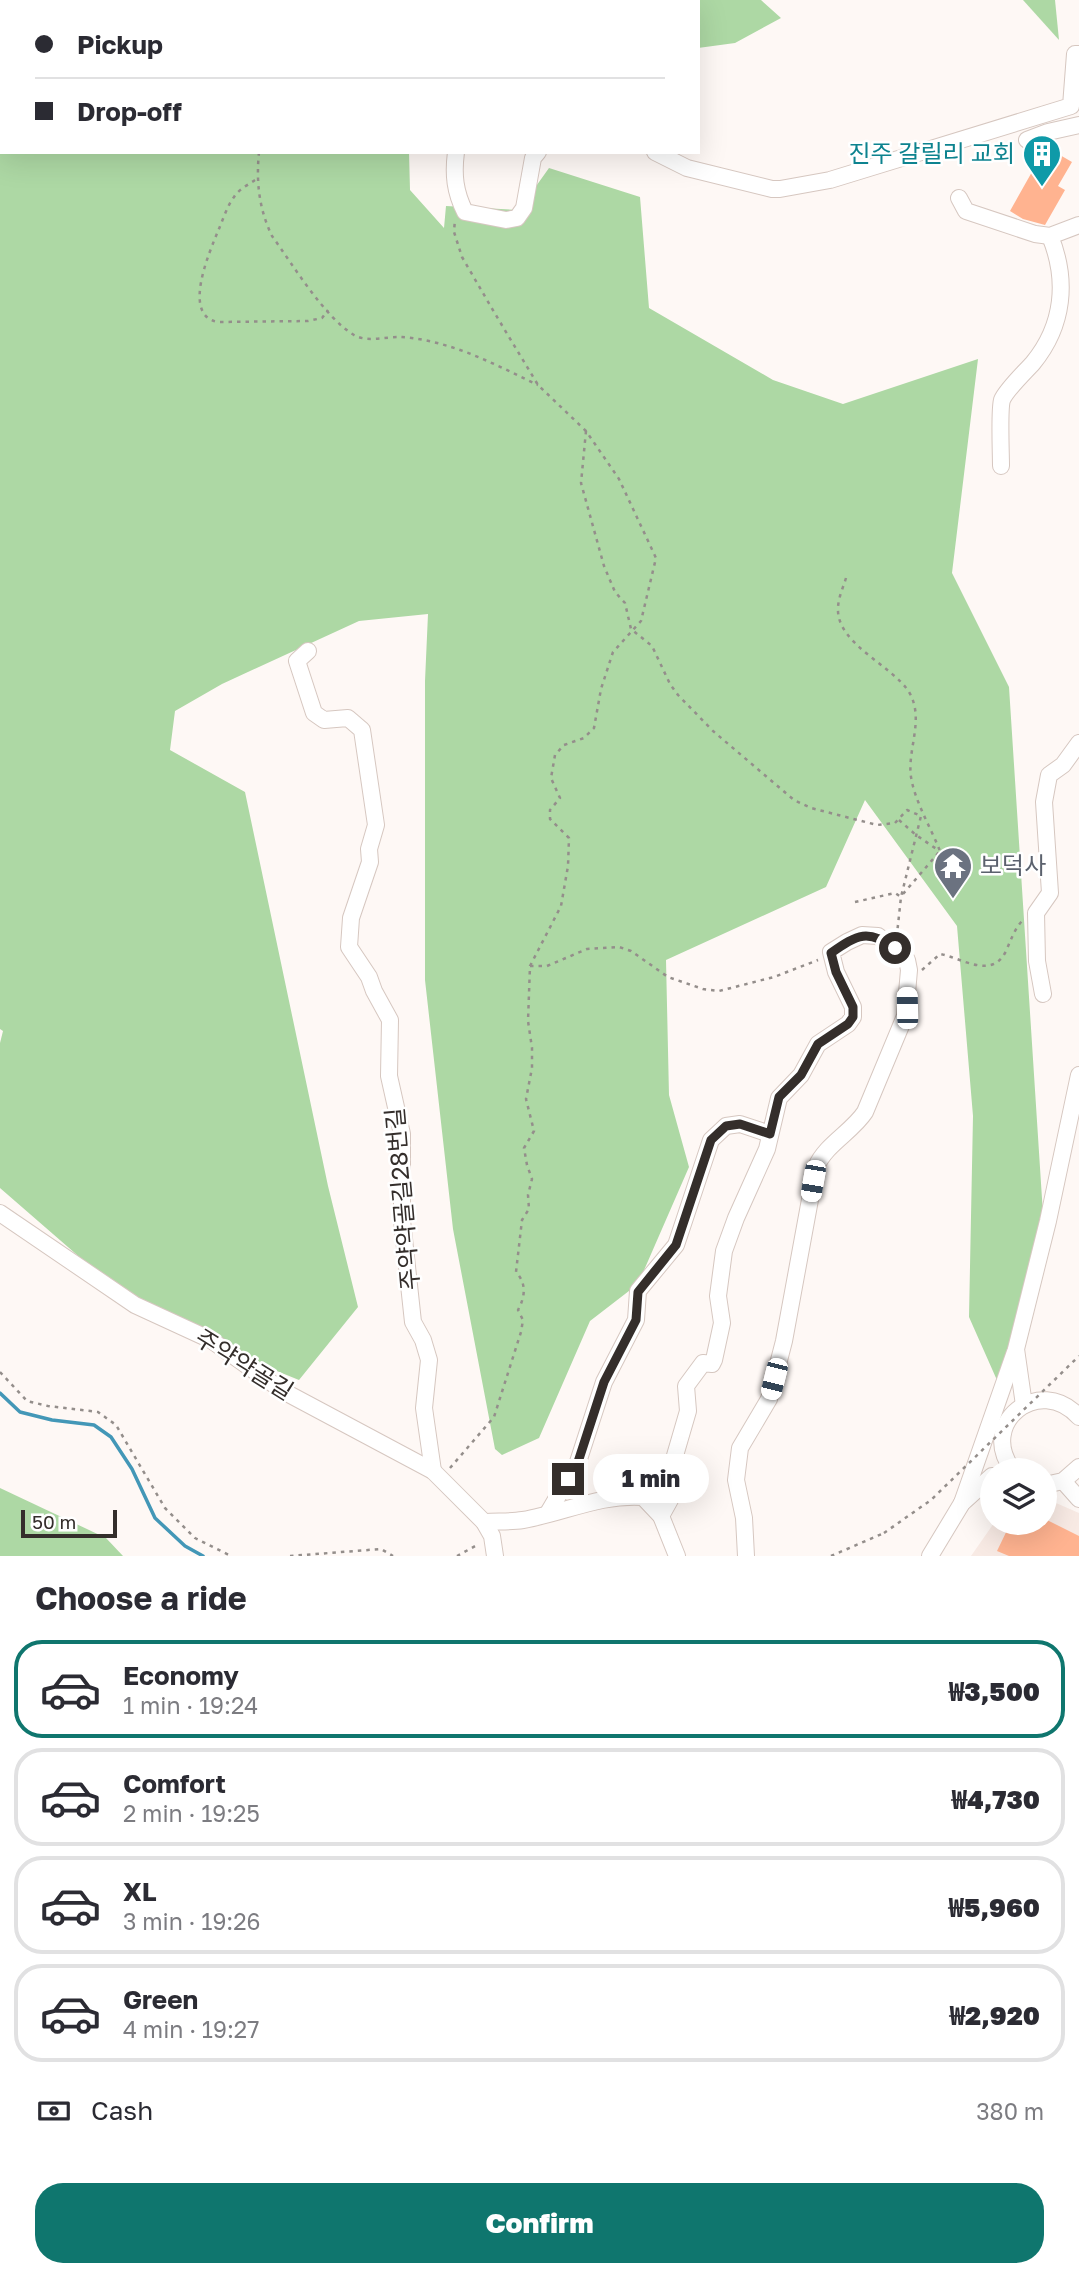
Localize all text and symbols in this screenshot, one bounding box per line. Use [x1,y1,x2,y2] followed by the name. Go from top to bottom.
[77,29,163,60] text: Pickup
[77,96,182,127] text: Drop-off
[1021,133,1063,188] building icon: 진주 갈릴리 교회
[848,138,1015,167] place label: 진주 갈릴리 교회
[932,845,974,900] temple icon: 보덕사
[980,850,1046,879] place label: 보덕사
[879,932,911,964] route start
[897,987,918,1029] car
[379,1107,424,1292] street label: 주약약골길28번길
[800,1158,827,1204] car
[190,1322,299,1405] street label: 주약약골길
[759,1356,790,1402] car
[592,1454,708,1504] callout: 1 min
[980,1458,1057,1535] map controls
[980,1458,1057,1535] button: layers
[552,1463,584,1495] route end
[622,1464,680,1492] text: 1 min
[21,1507,117,1539] scale bar
[32,1510,76,1533] text: 50 m
[35,1579,247,1617] text: Choose a ride
[39,1658,102,1721] icon: car
[123,1660,239,1691] text: Economy
[949,1676,1040,1707] text: ₩3,500
[123,1691,258,1719] text: 1 min · 19:24
[39,1766,102,1829] icon: car
[123,1768,226,1799] text: Comfort
[952,1784,1040,1815] text: ₩4,730
[123,1799,260,1827] text: 2 min · 19:25
[39,1874,102,1937] icon: car
[123,1876,157,1907] text: XL
[949,1892,1040,1923] text: ₩5,960
[123,1907,261,1935] text: 3 min · 19:26
[39,1982,102,2045] icon: car
[123,1984,198,2015] text: Green
[950,2000,1040,2031] text: ₩2,920
[123,2015,259,2043] text: 4 min · 19:27
[35,2092,73,2130] icon: cash
[91,2095,153,2126] text: Cash
[976,2097,1044,2125] text: 380 m
[35,2183,1044,2263] button: Confirm

